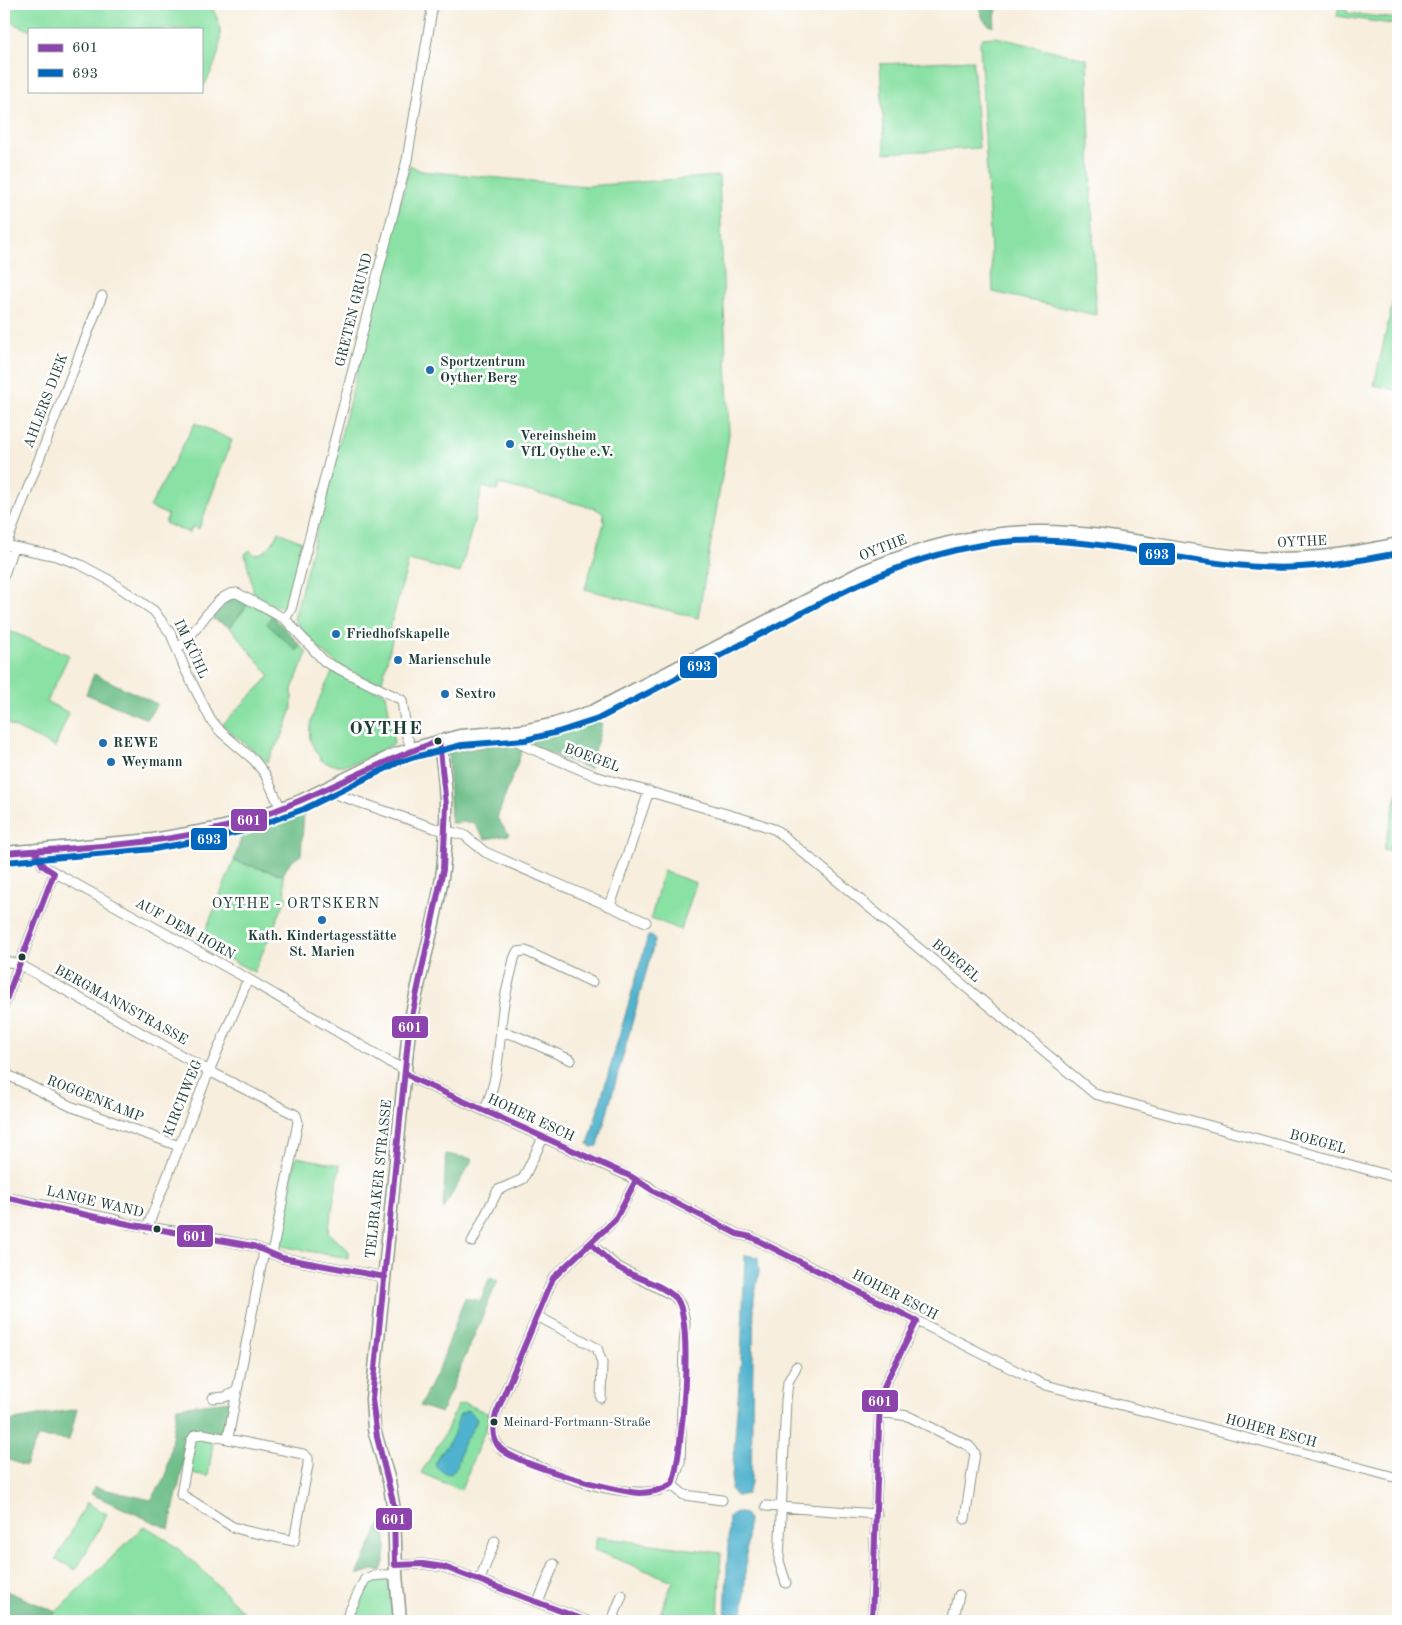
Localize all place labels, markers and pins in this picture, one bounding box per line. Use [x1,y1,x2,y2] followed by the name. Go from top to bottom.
[440,355,525,385] place label: Sportzentrum Oyther Berg
[424,364,436,376] marker: Sportzentrum Oyther Berg
[520,429,613,459] place label: Vereinsheim VfL Oythe e.V.
[504,438,516,450] marker: Vereinsheim VfL Oythe e.V.
[346,627,450,641] place label: Friedhofskapelle
[330,628,342,640] marker: Friedhofskapelle
[408,653,491,667] place label: Marienschule
[392,654,404,666] marker: Marienschule
[455,687,496,701] place label: Sextro
[439,688,451,700] marker: Sextro
[113,736,158,750] place label: REWE
[433,736,443,746] unlabelled marker
[97,737,109,749] marker: REWE
[121,755,183,769] place label: Weymann
[105,756,117,768] marker: Weymann
[316,914,328,926] marker: Kath. Kindertagesstätte St. Marien
[247,929,397,959] place label: Kath. Kindertagesstätte St. Marien
[17,952,27,962] unlabelled marker
[152,1224,162,1234] unlabelled marker
[503,1416,651,1429] place label: Meinard-Fortmann-Straße
[489,1417,499,1427] marker: Meinard-Fortmann-Straße

